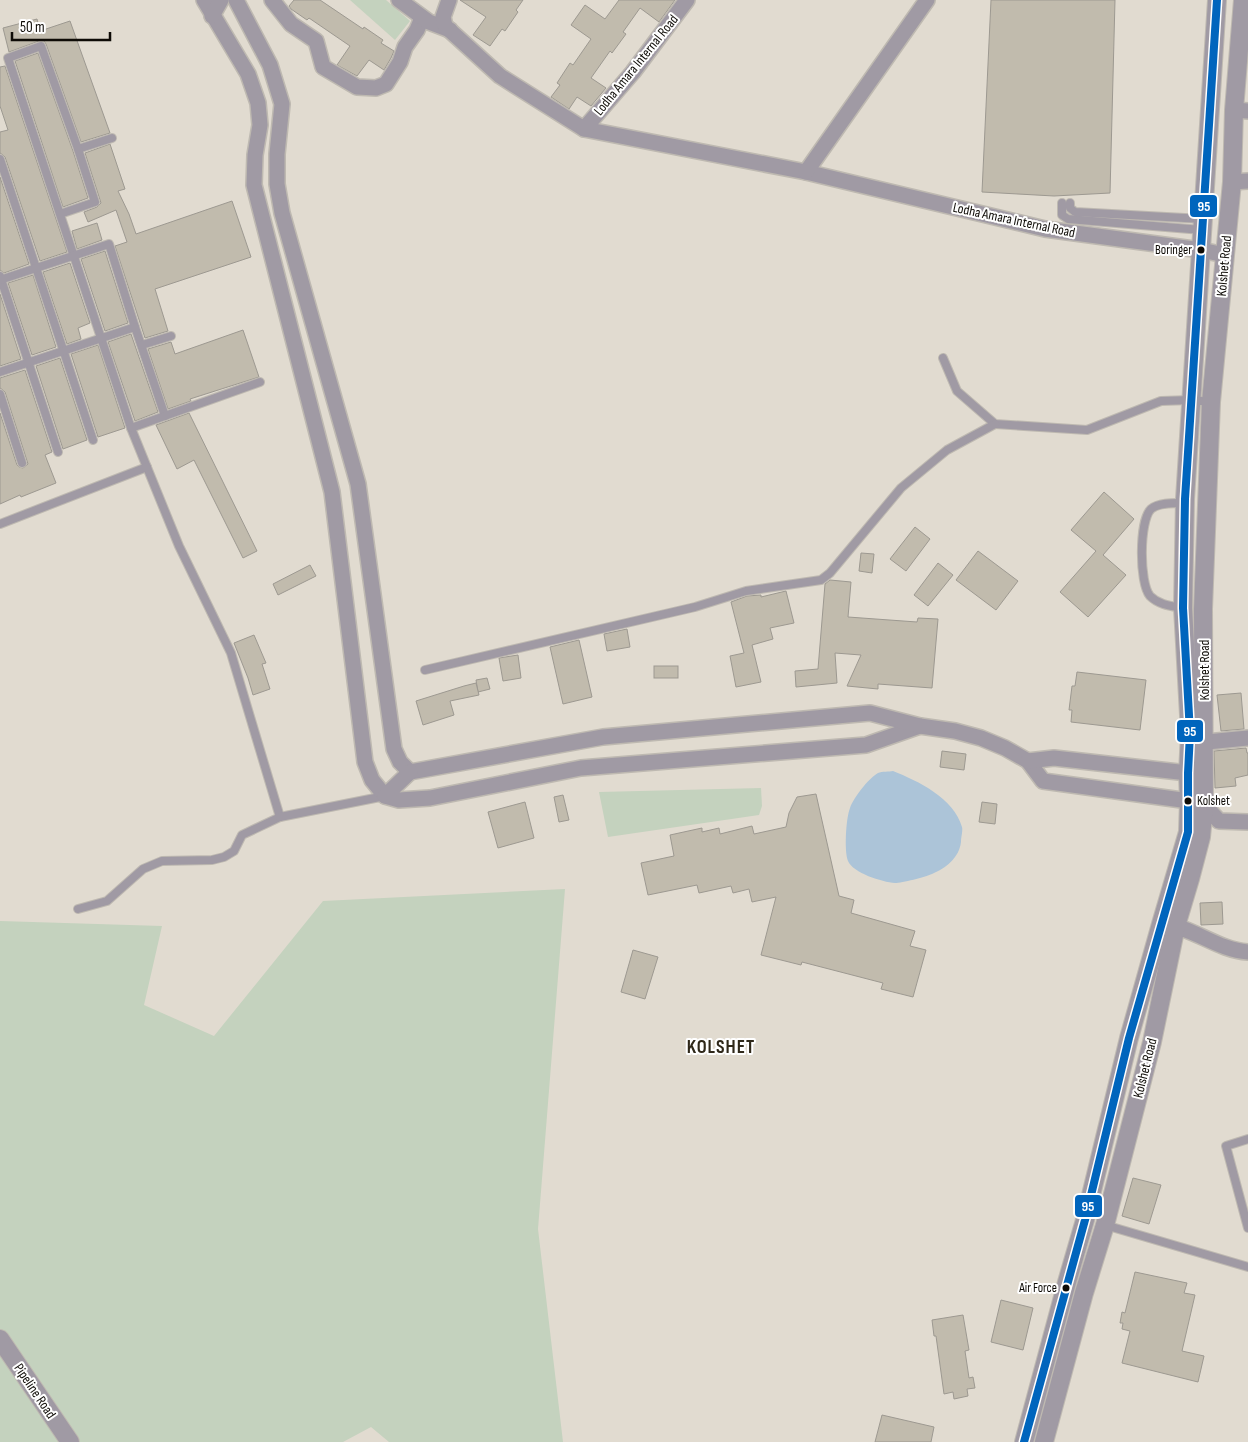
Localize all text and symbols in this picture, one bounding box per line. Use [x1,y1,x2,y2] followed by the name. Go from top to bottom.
[12,10,110,42] scale bar
[590,11,682,119] street label: Lodha Amara Internal Road
[20,18,45,37] text: 50 m
[1189,194,1218,218] line badge: 95
[1198,198,1210,215] text: 95
[951,199,1077,241] street label: Lodha Amara Internal Road
[1213,235,1235,297] street label: Kolshet Road
[1155,242,1192,258] place label: Boringer
[1196,245,1206,255] marker: Boringer
[1196,639,1213,700] street label: Kolshet Road
[1176,719,1204,743] line badge: 95
[1184,723,1196,740] text: 95
[1197,793,1230,809] place label: Kolshet
[1183,796,1193,806] marker: Kolshet
[687,1036,755,1059] district label: KOLSHET
[1129,1036,1161,1100] street label: Kolshet Road
[1074,1194,1103,1218] line badge: 95
[1082,1198,1094,1215] text: 95
[1018,1280,1057,1296] place label: Air Force
[1061,1283,1071,1293] marker: Air Force
[10,1360,60,1422] street label: Pipeline Road

